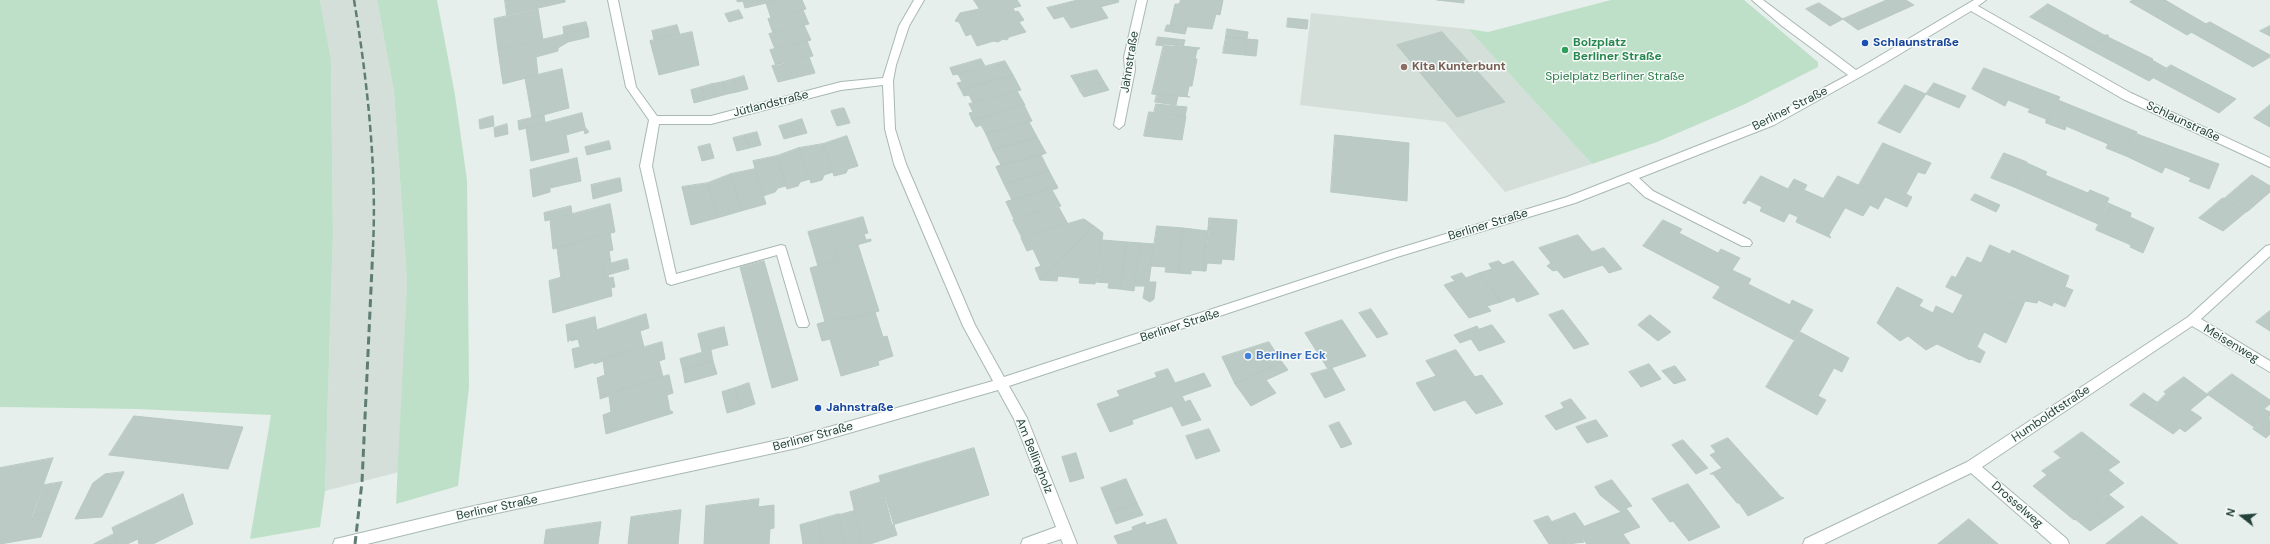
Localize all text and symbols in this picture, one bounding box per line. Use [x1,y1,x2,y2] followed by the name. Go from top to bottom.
[1118,30,1142,94] street label: Jahnstraße
[1573,36,1662,64] place label: Bolzplatz Berliner Straße
[1873,36,1959,50] place label: Schlaunstraße
[1860,38,1870,48] marker: Schlaunstraße
[1560,45,1570,55] marker: Bolzplatz Berliner Straße
[1412,60,1506,74] place label: Kita Kunterbunt
[1399,62,1409,72] marker: Kita Kunterbunt
[1545,70,1685,84] park label: Spielplatz Berliner Straße
[1750,84,1830,134] street label: Berliner Straße
[732,88,810,120] street label: Jütlandstraße
[2144,99,2222,145] street label: Schlaunstraße
[1446,206,1530,244] street label: Berliner Straße
[1138,306,1222,346] street label: Berliner Straße
[2201,322,2261,366] street label: Meisenweg
[1256,349,1326,363] place label: Berliner Eck
[1243,351,1253,361] marker: Berliner Eck
[2009,383,2093,445] street label: Humboldtstraße
[826,401,893,415] place label: Jahnstraße
[813,403,823,413] marker: Jahnstraße
[1012,416,1056,496] street label: Am Bellingholz
[771,419,855,455] street label: Berliner Straße
[1988,479,2046,531] street label: Drosselweg
[455,492,539,524] street label: Berliner Straße
[2222,496,2262,536] north arrow
[2223,507,2238,518] text: N

